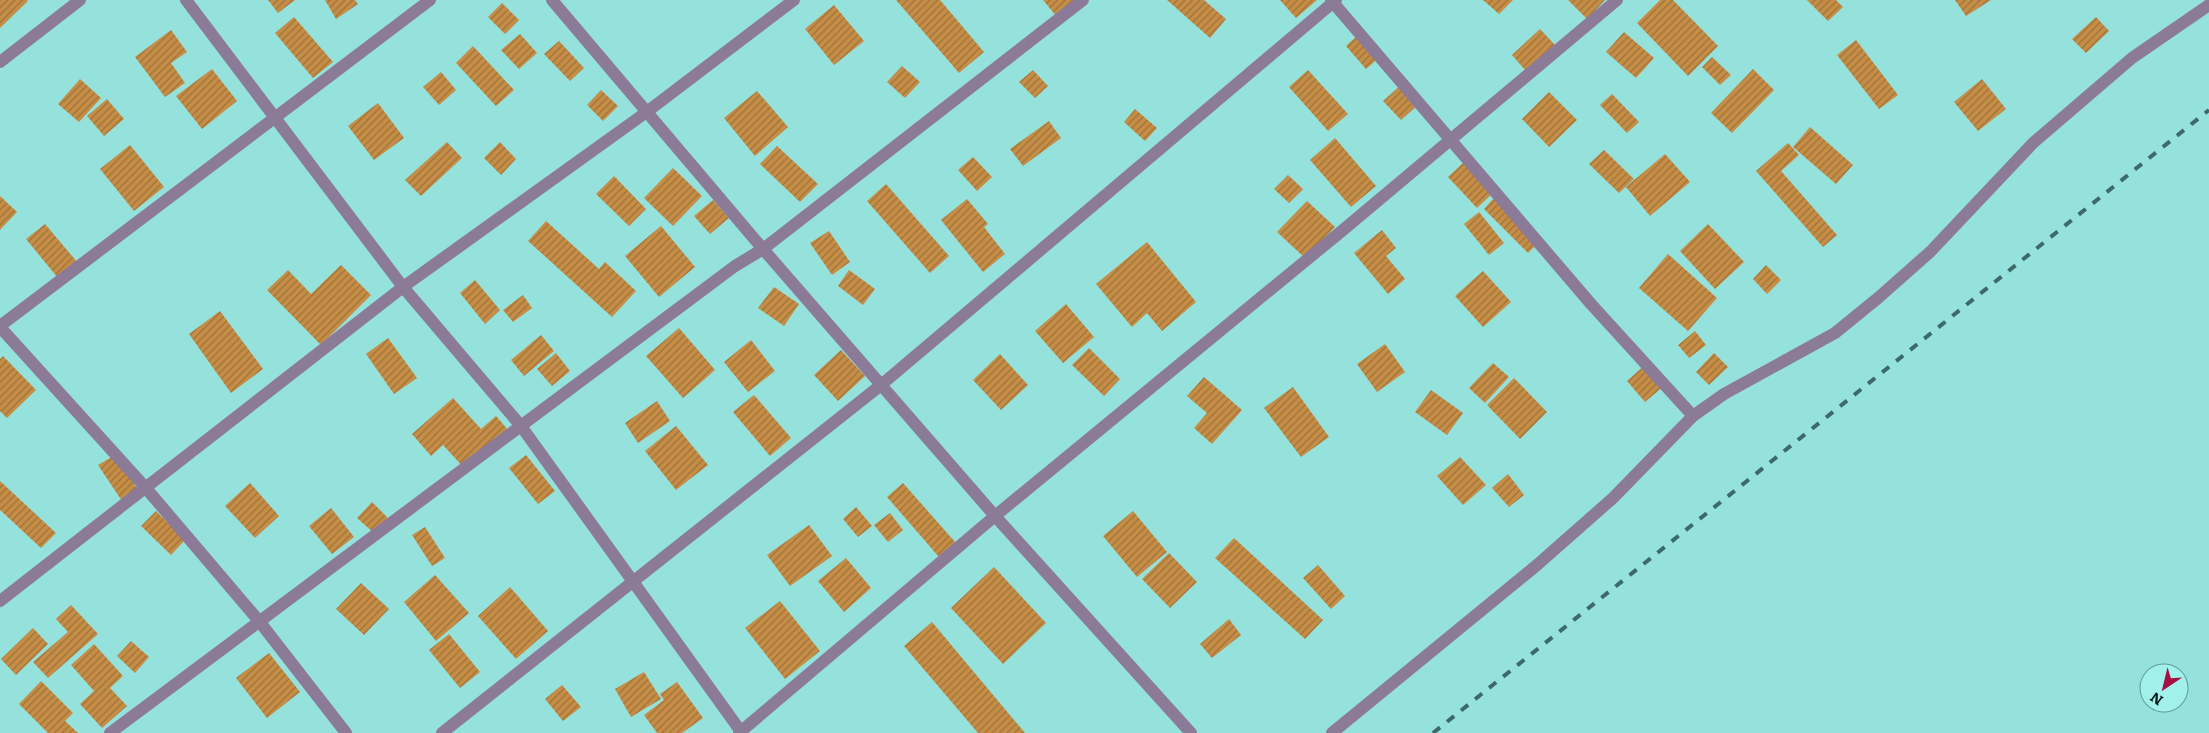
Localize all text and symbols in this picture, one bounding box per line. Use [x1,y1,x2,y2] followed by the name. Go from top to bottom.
[2139,663,2189,713] north arrow
[2145,688,2167,711] text: N

